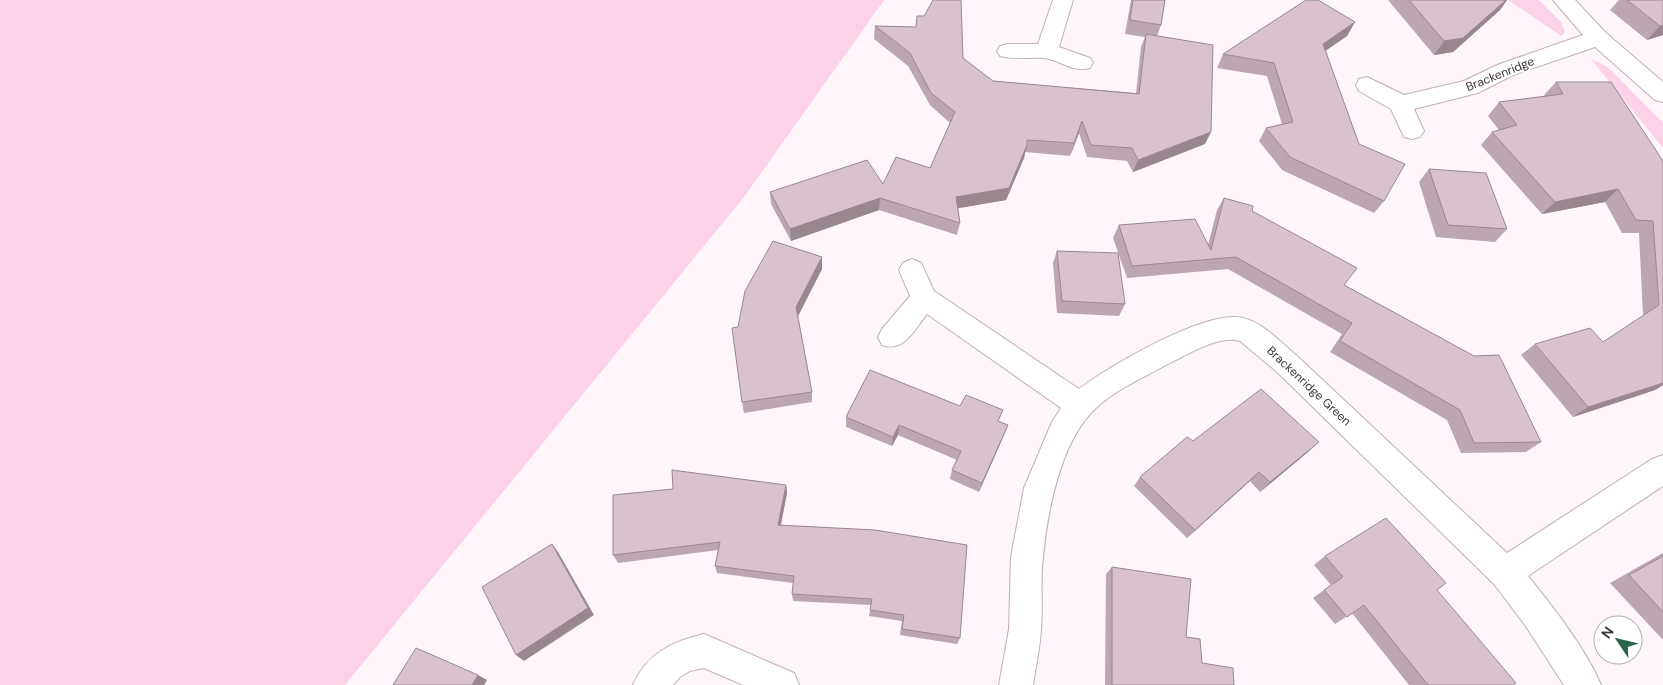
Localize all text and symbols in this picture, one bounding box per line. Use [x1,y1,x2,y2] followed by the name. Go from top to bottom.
[1463,53,1537,95] street label: Brackenridge
[1263,343,1355,429] street label: Brackenridge Green
[1593,615,1643,665] north arrow
[1597,623,1618,642] text: N

